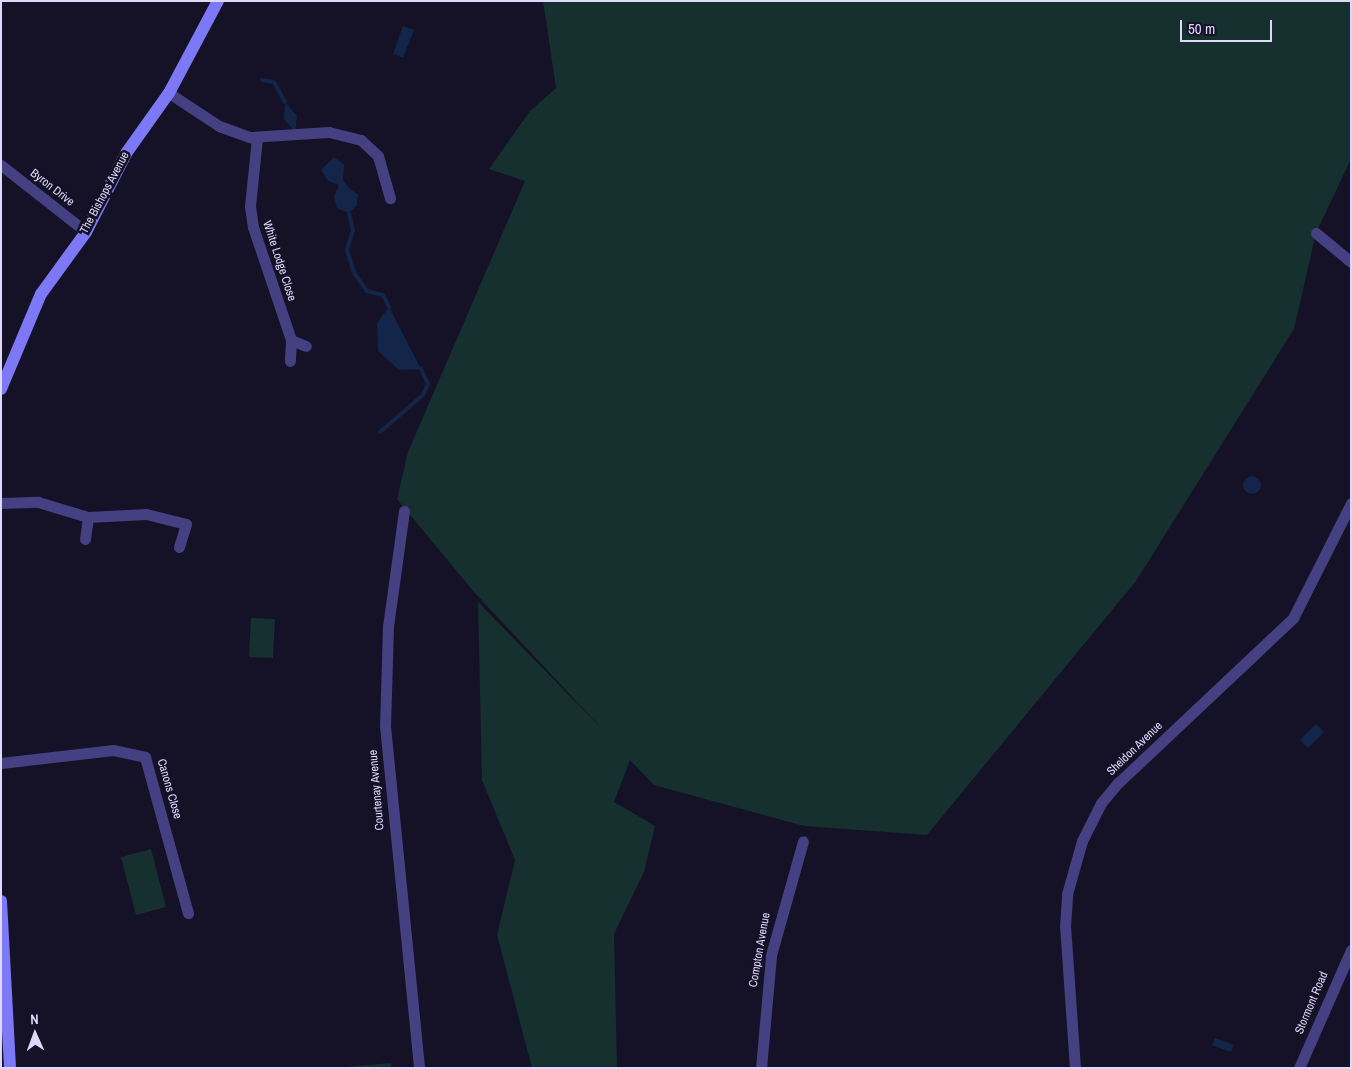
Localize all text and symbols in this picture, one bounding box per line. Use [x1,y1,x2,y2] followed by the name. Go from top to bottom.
[1182,10,1274,42] scale bar
[1188,18,1215,39] text: 50 m
[77,149,133,237] street label: The Bishops Avenue
[27,166,77,210] street label: Byron Drive
[259,219,299,303] street label: White Lodge Close
[1104,719,1166,779] street label: Sheldon Avenue
[366,749,388,831] street label: Courtenay Avenue
[154,757,184,821] street label: Canons Close
[746,911,774,989] street label: Compton Avenue
[1292,970,1332,1036] street label: Stormont Road
[10,1009,60,1059] north arrow
[30,1010,39,1028] text: N

